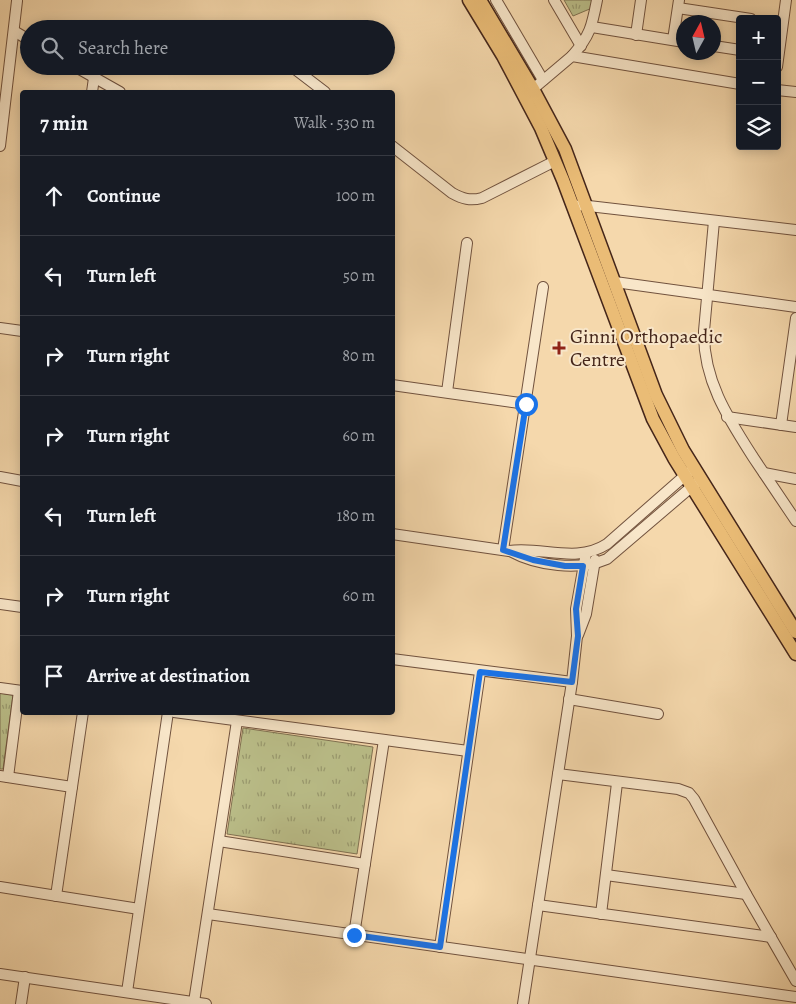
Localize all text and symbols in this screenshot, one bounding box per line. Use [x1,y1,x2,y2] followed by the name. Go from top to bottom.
[676,15,721,60] north arrow
[736,15,781,150] map controls
[736,15,781,60] button: +
[20,20,395,75] search box
[38,34,66,62] icon: search
[78,35,168,61] text: Search here
[736,60,781,105] button: −
[736,105,781,150] button: layers
[40,109,88,137] text: 7 min
[294,112,375,134] text: Walk · 530 m
[40,182,68,210] icon: ahead
[87,183,161,209] text: Continue
[336,185,375,207] text: 100 m
[40,262,68,290] icon: left
[87,263,156,289] text: Turn left
[343,265,375,287] text: 50 m
[570,323,723,373] place label: Ginni Orthopaedic Centre
[552,341,566,355] marker: Ginni Orthopaedic Centre
[40,342,68,370] icon: right
[87,343,169,369] text: Turn right
[342,345,375,367] text: 80 m
[515,393,538,416] route start
[40,422,68,450] icon: right
[87,423,169,449] text: Turn right
[343,425,375,447] text: 60 m
[40,502,68,530] icon: left
[87,503,156,529] text: Turn left
[337,505,375,527] text: 180 m
[40,582,68,610] icon: right
[87,583,169,609] text: Turn right
[343,585,375,607] text: 60 m
[40,662,68,690] icon: arrive
[87,663,250,689] text: Arrive at destination
[343,924,366,947] route end

